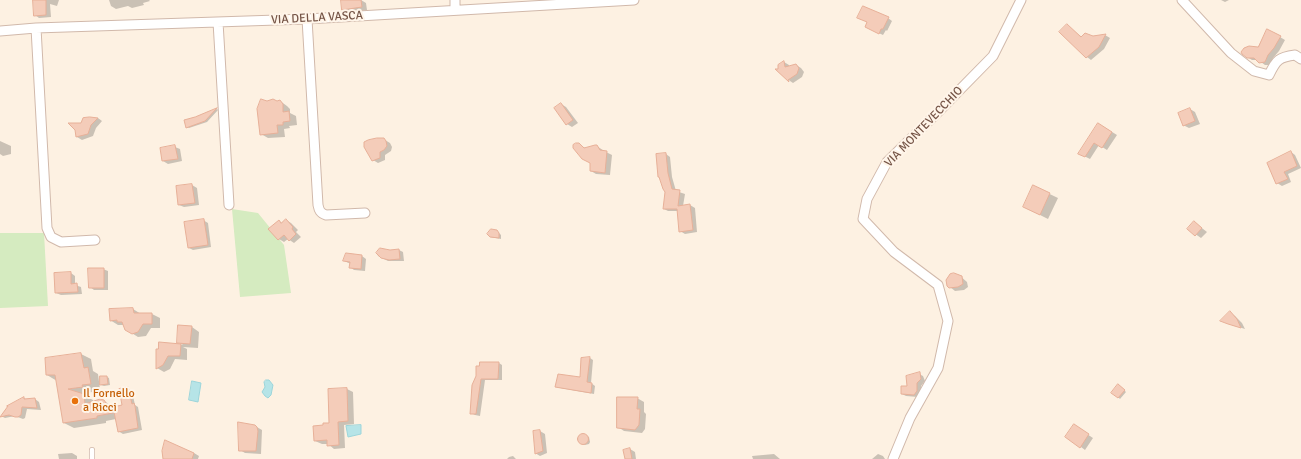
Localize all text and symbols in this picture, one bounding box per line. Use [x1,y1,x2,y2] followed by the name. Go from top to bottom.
[271,8,363,28] street label: VIA DELLA VASCA
[882,84,966,170] street label: VIA MONTEVECCHIO
[83,387,135,415] place label: Il Fornello a Ricci
[70,396,80,406] marker: Il Fornello a Ricci

